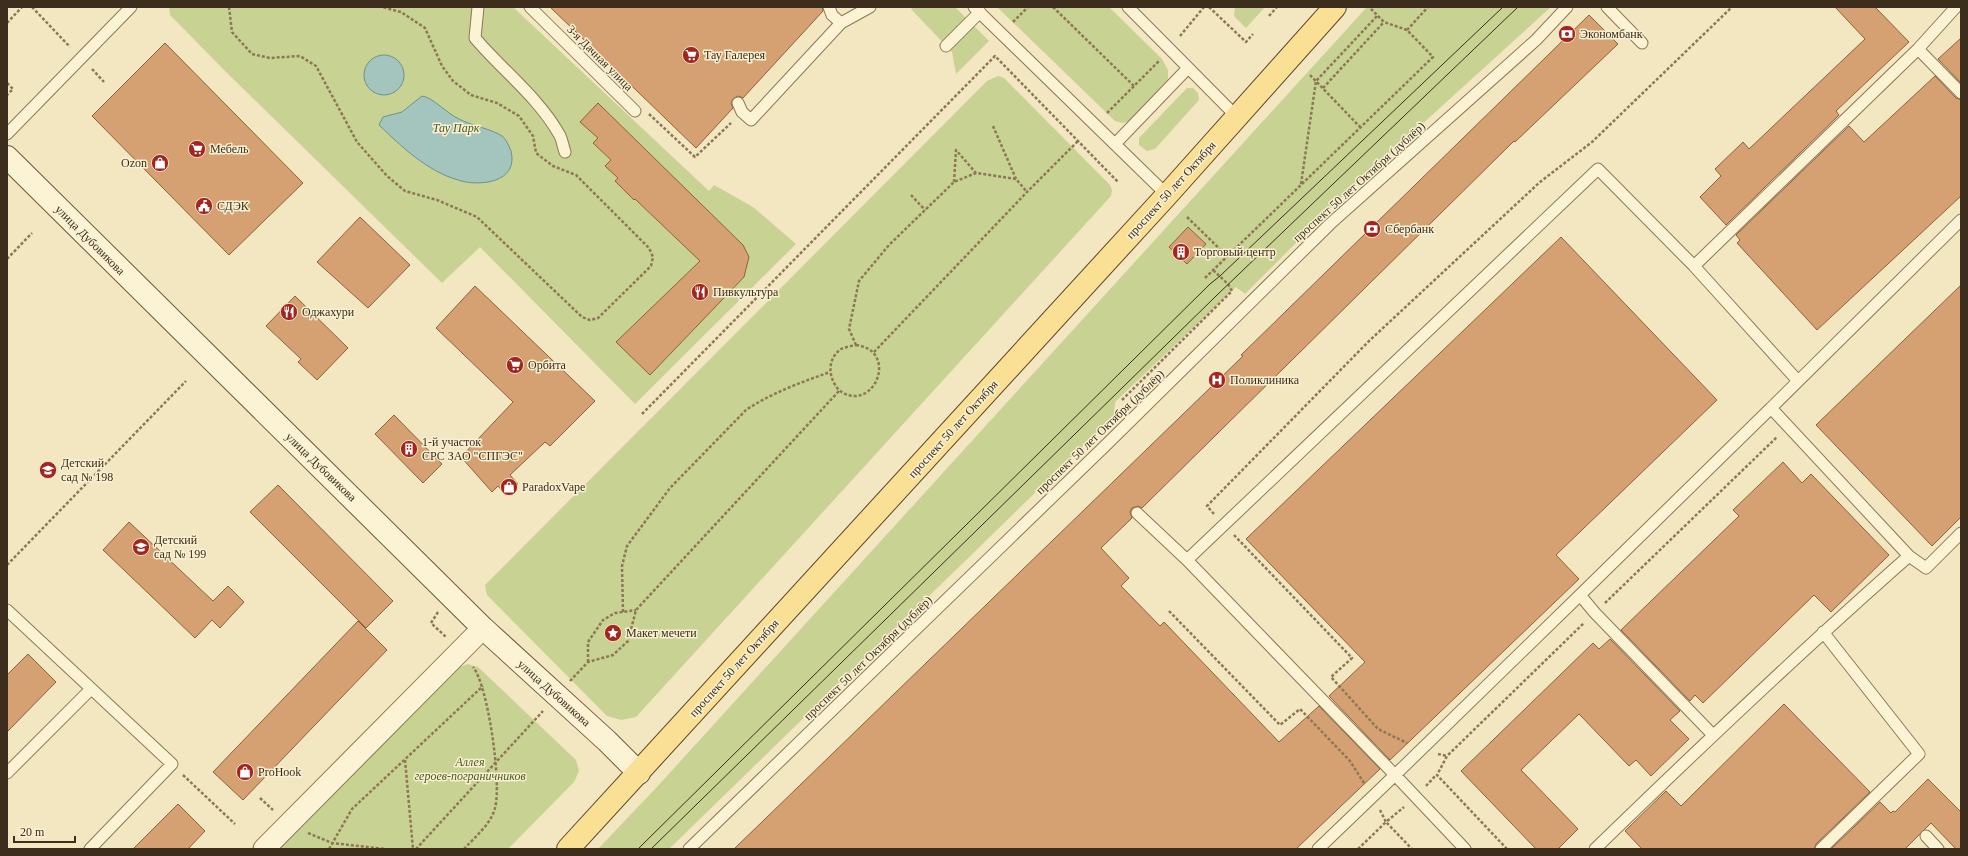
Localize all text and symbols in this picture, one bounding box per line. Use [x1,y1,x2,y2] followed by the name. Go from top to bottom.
[564,22,636,94] street label: 3-я Дачная улица
[1557,24,1577,44] bank icon: Экономбанк
[1580,27,1643,41] place label: Экономбанк
[681,45,701,65] supermarket icon: Тау Галерея
[704,48,765,62] place label: Тау Галерея
[1290,119,1428,245] street label: проспект 50 лет Октября (дублёр)
[433,121,480,135] park label: Тау Парк
[1123,138,1219,242] street label: проспект 50 лет Октября
[187,139,207,159] supermarket icon: Мебель
[210,142,249,156] place label: Мебель
[150,153,170,173] shop icon: Ozon
[121,156,147,170] place label: Ozon
[194,196,214,216] public building icon: СДЭК
[217,199,250,213] place label: СДЭК
[52,202,128,278] street label: улица Дубовикова
[1362,219,1382,239] bank icon: Сбербанк
[1385,222,1434,236] place label: Сбербанк
[1171,242,1191,262] building icon: Торговый центр
[1194,245,1276,259] place label: Торговый центр
[690,282,710,302] restaurant icon: Пивкультура
[713,285,779,299] place label: Пивкультура
[279,302,299,322] restaurant icon: Оджахури
[302,305,355,319] place label: Оджахури
[505,355,525,375] supermarket icon: Орбита
[528,358,567,372] place label: Орбита
[1033,367,1167,497] street label: проспект 50 лет Октября (дублёр)
[1207,370,1227,390] hospital icon: Поликлиника
[1230,373,1300,387] place label: Поликлиника
[905,377,1001,481] street label: проспект 50 лет Октября
[283,430,360,505] street label: улица Дубовикова
[422,435,523,463] place label: 1-й участок СРС ЗАО "СПГЭС"
[399,439,419,459] building icon: 1-й участок СРС ЗАО "СПГЭС"
[61,456,113,484] place label: Детский сад № 198
[38,460,58,480] school or university icon: Детский сад № 198
[499,477,519,497] shop icon: ParadoxVape
[522,480,585,494] place label: ParadoxVape
[154,533,206,561] place label: Детский сад № 199
[131,537,151,557] school or university icon: Детский сад № 199
[801,593,935,723] street label: проспект 50 лет Октября (дублёр)
[686,616,782,720] street label: проспект 50 лет Октября
[603,623,623,643] place icon: Макет мечети
[626,626,697,640] place label: Макет мечети
[515,657,594,730] street label: улица Дубовикова
[414,755,526,783] park label: Аллея героев-пограничников
[235,762,255,782] shop icon: ProHook
[258,765,301,779] place label: ProHook
[14,818,75,844] scale bar
[20,825,45,839] text: 20 m

